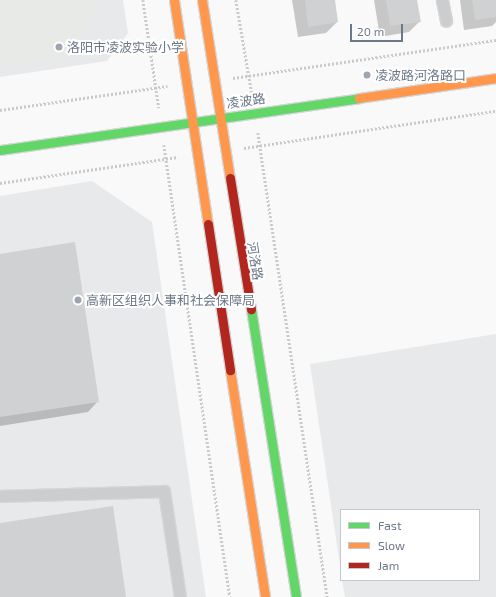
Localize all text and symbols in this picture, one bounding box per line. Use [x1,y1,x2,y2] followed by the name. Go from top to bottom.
[352,16,405,42] scale bar
[357,24,384,38] text: 20 m
[67,39,184,55] place label: 洛阳市凌波实验小学
[54,42,64,52] marker: 洛阳市凌波实验小学
[375,67,466,83] place label: 凌波路河洛路口
[362,70,372,80] marker: 凌波路河洛路口
[226,91,266,111] street label: 凌波路
[244,241,266,281] street label: 河洛路
[86,292,255,308] place label: 高新区组织人事和社会保障局
[73,295,83,305] marker: 高新区组织人事和社会保障局
[340,509,480,581] legend
[378,518,401,532] text: Fast
[378,538,405,552] text: Slow
[378,558,399,572] text: Jam

